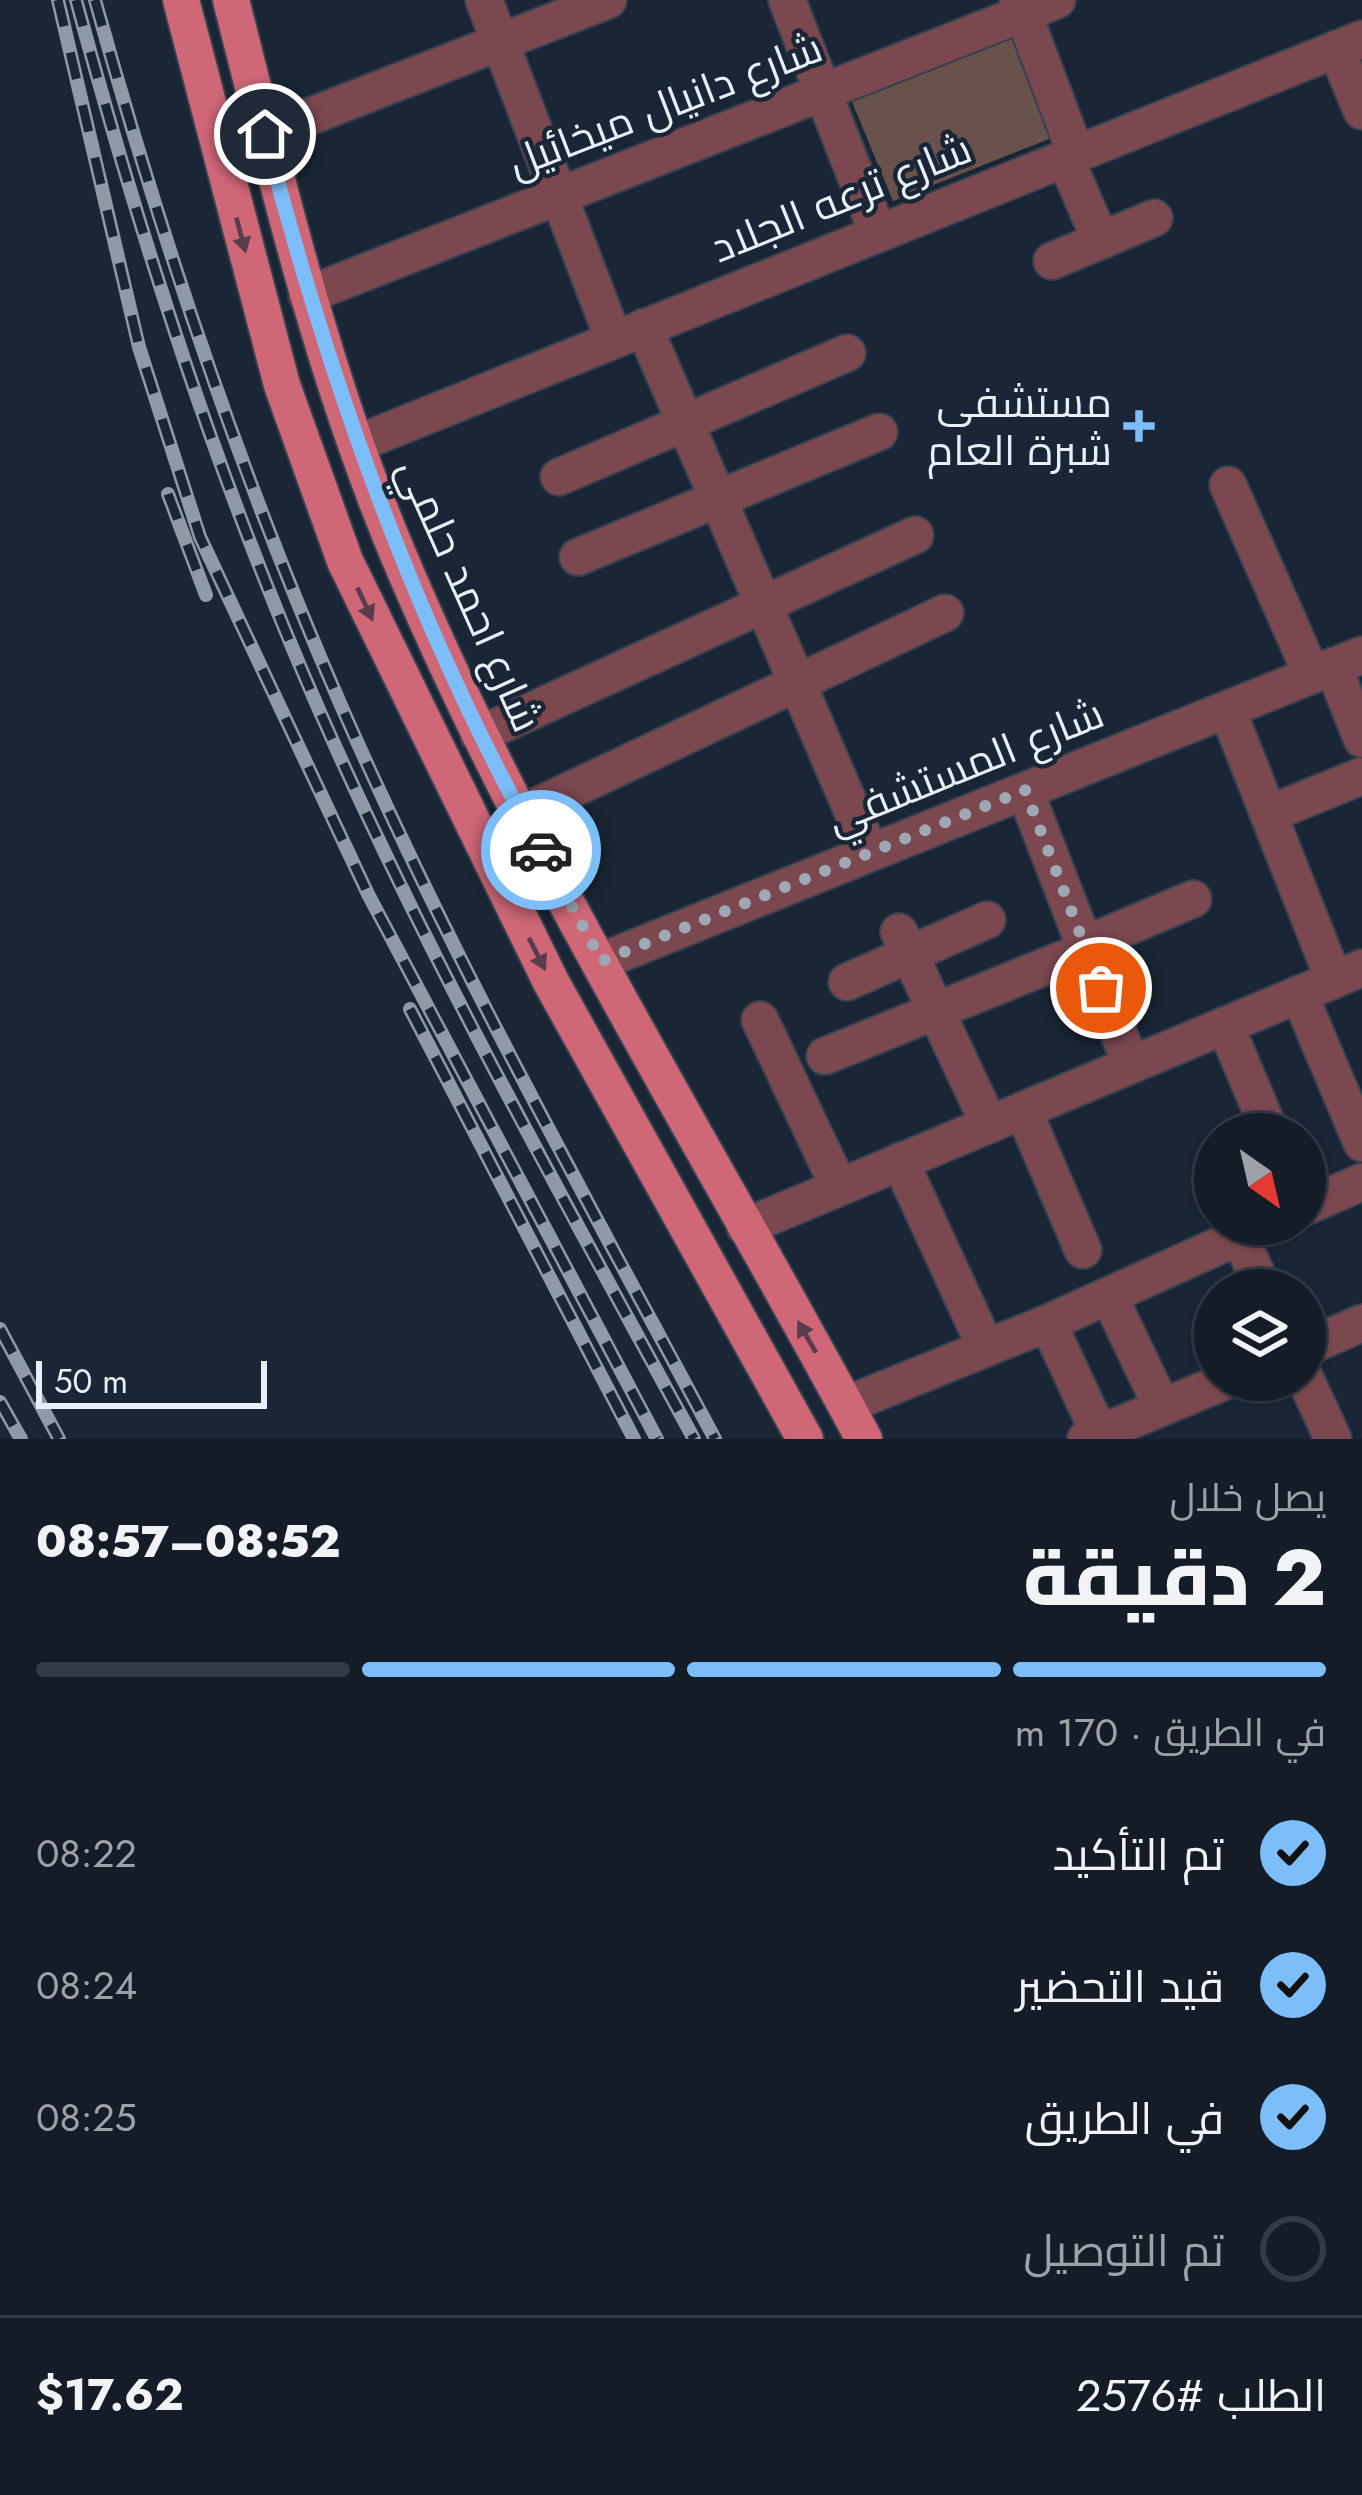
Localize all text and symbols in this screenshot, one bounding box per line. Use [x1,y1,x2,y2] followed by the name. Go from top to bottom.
[499,17,831,193] street label: شارع دانيال ميخائيل
[214,83,316,185] pin
[232,101,298,167] icon: home
[702,118,980,278] street label: شارع ترعه الجلاد
[232,217,251,254] one-way arrow
[927,372,1112,481] place label: مستشفى شبرة العام
[1123,410,1155,442] marker: مستشفى شبرة العام
[381,448,558,742] street label: شارع احمد حلمي
[356,587,376,622] one-way arrow
[817,683,1113,851] street label: شارع المستشفي
[481,790,601,910] courier
[508,817,574,883] icon: car
[527,937,547,972] one-way arrow
[1050,937,1152,1039] pin
[1068,955,1134,1021] icon: bag
[1194,1113,1326,1245] north arrow
[1194,1113,1326,1401] map controls
[1194,1269,1326,1401] button: layers
[797,1319,818,1354] one-way arrow
[36,1355,267,1408] scale bar
[54,1358,128,1405] text: 50 m
[1170,1469,1326,1526] text: يصل خلال
[36,1509,340,1574] text: 08:52–08:57
[1023,1522,1326,1634] text: 2 دقيقة
[1015,1704,1326,1761] text: في الطريق · 170 m
[1260,1820,1326,1886] icon: check
[1052,1822,1224,1887] text: تم التأكيد
[36,1825,137,1882] text: 08:22
[1260,1952,1326,2018] icon: check
[1016,1954,1224,2019] text: قيد التحضير
[36,1957,137,2014] text: 08:24
[1260,2084,1326,2150] icon: check
[1025,2086,1224,2151] text: في الطريق
[36,2089,137,2146] text: 08:25
[1024,2218,1224,2283] text: تم التوصيل
[36,2362,184,2427] text: $17.62
[1076,2363,1326,2428] text: الطلب #2576

